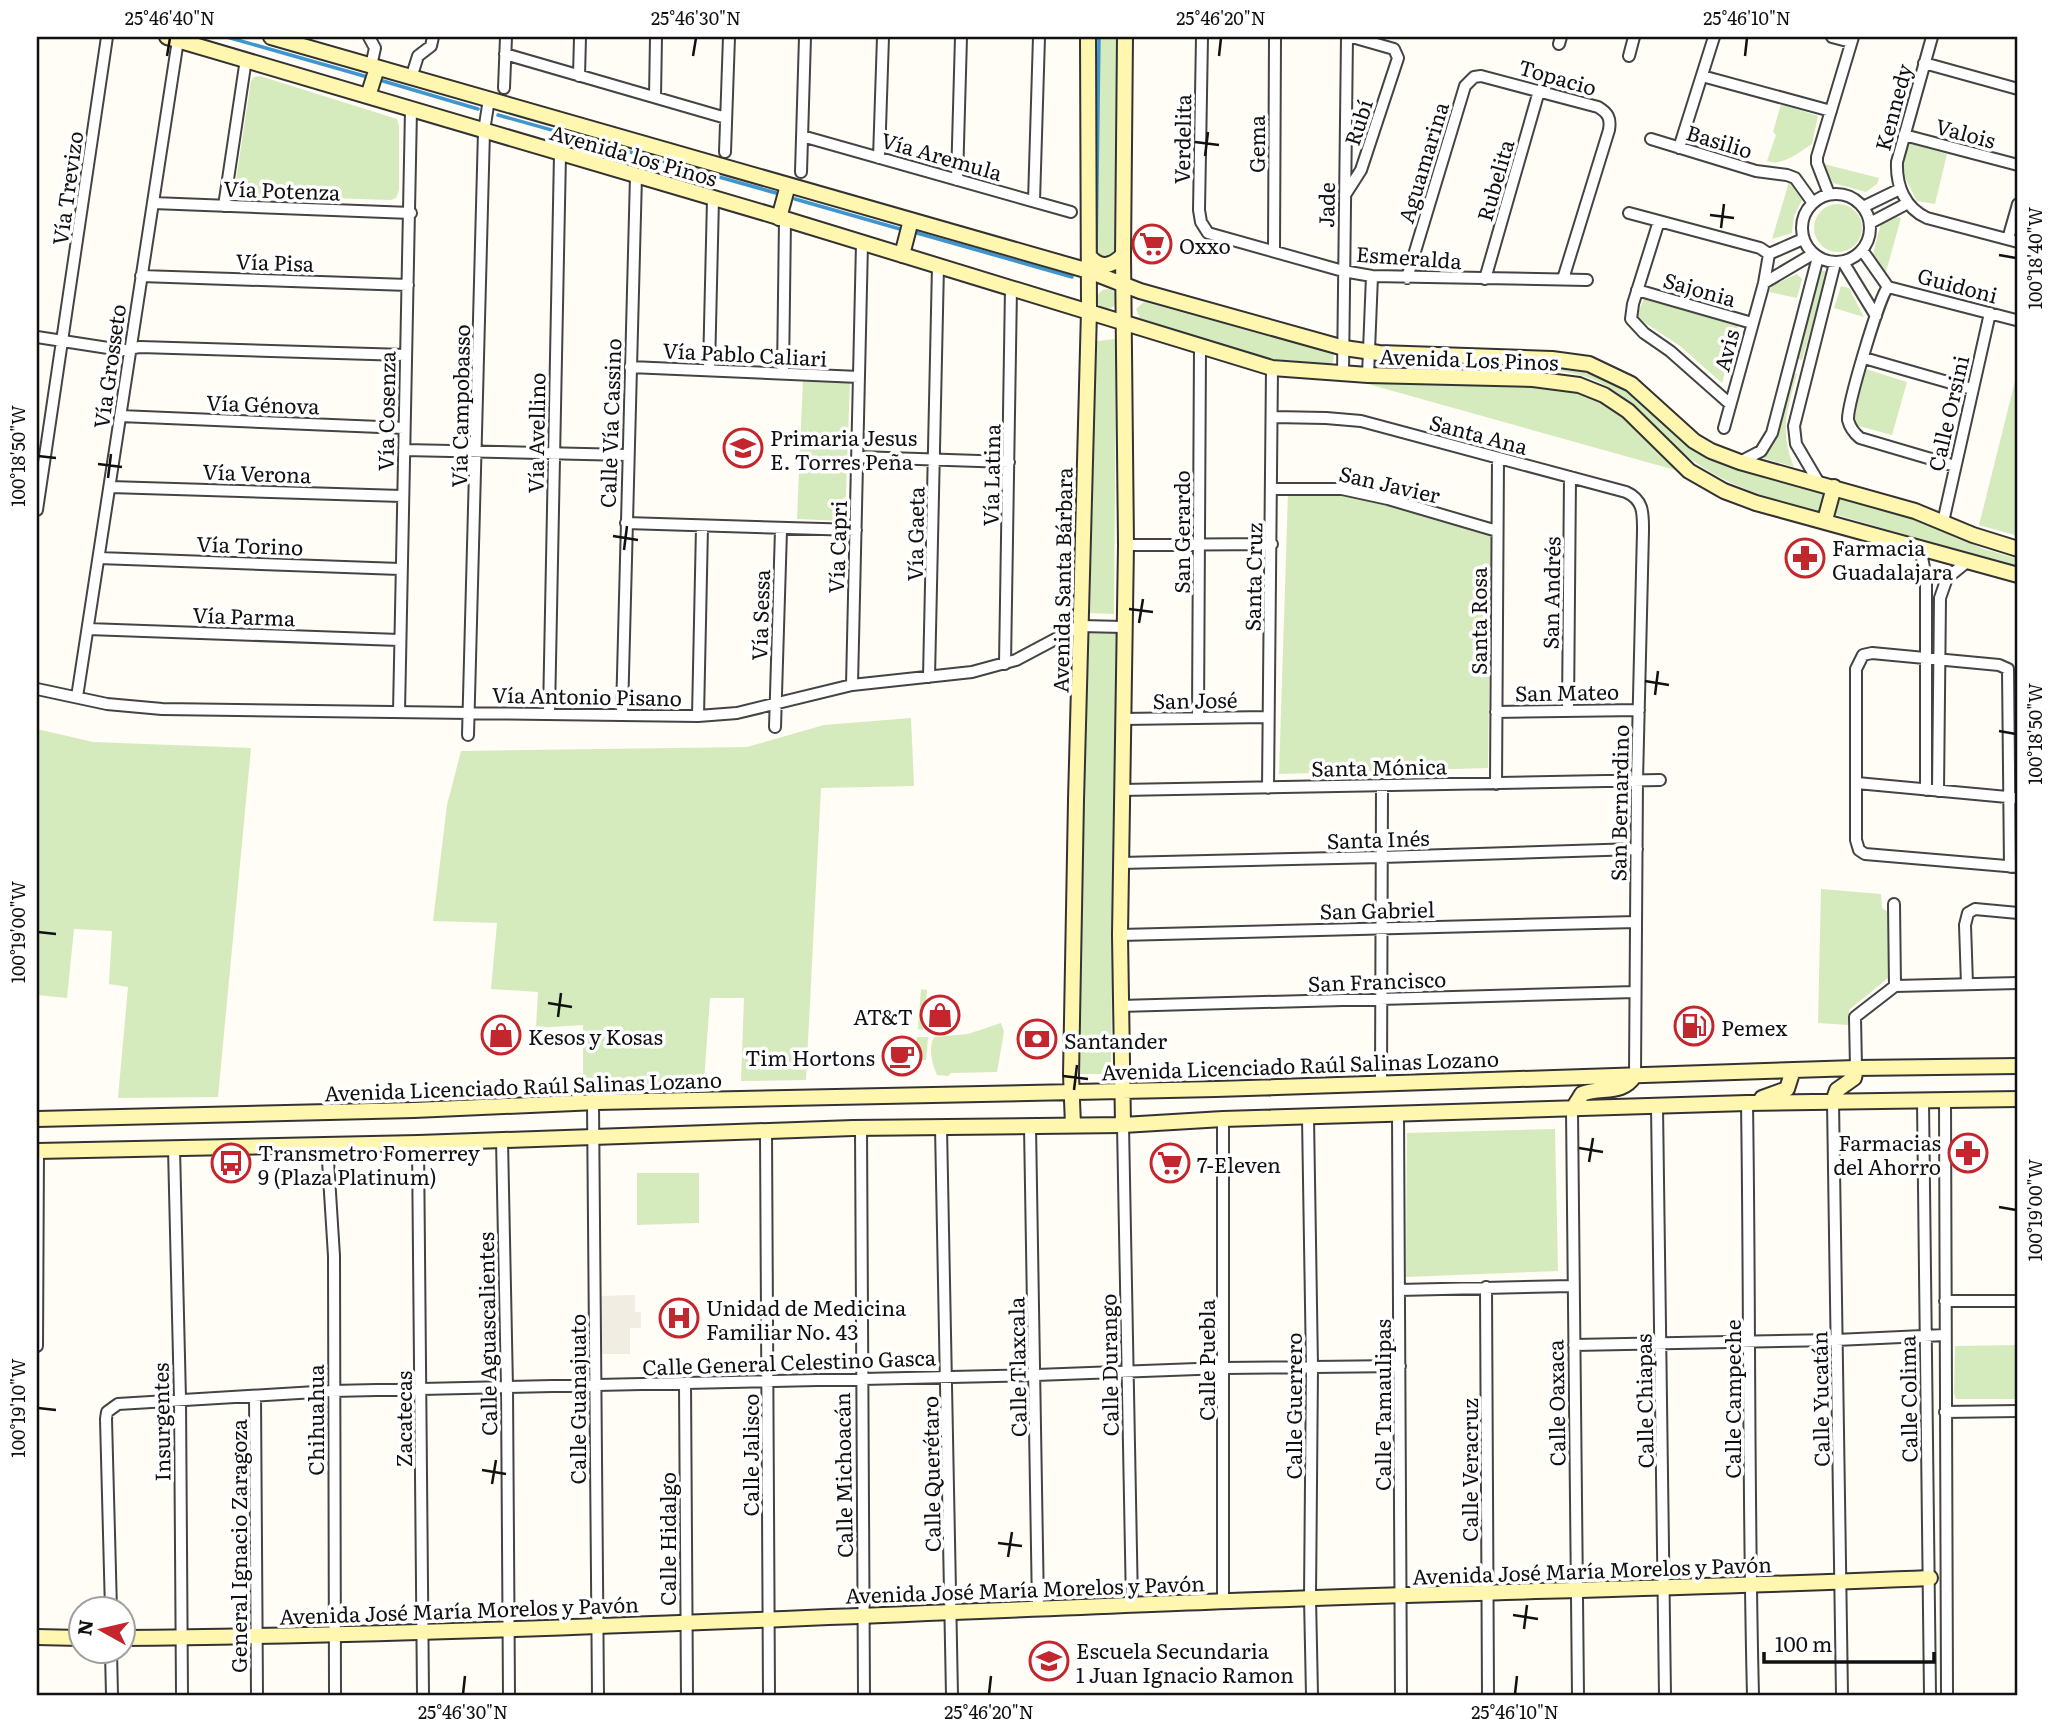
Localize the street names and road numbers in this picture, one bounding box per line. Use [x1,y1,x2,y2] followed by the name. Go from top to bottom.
[1515,50,1601,102] street label: Topacio
[1866,59,1919,154] street label: Kennedy
[1165,93,1197,184] street label: Verdelita
[1335,95,1379,149] street label: Rubí
[1389,97,1455,226] street label: Aguamarina
[1933,109,1999,155] street label: Valois
[1240,114,1271,173] street label: Gema
[547,115,721,193] street label: Avenida los Pinos
[1683,115,1757,165] street label: Basilio
[878,123,1007,187] street label: Vía Aremula
[43,129,89,247] street label: Vía Trevizo
[1468,135,1521,224] street label: Rubelita
[223,171,342,207] street label: Vía Potenza
[1309,182,1341,228] street label: Jade
[1355,237,1464,275] street label: Esmeralda
[235,244,315,278] street label: Vía Pisa
[1915,258,2001,310] street label: Guidoni
[1660,263,1741,313] street label: Sajonia
[84,302,132,430] street label: Vía Grosseto
[442,324,476,488] street label: Vía Campobasso
[1705,325,1745,375] street label: Avis
[662,333,828,373] street label: Vía Pablo Caliari
[591,337,627,509] street label: Calle Vía Cassino
[1379,339,1559,377] street label: Avenida Los Pinos
[368,350,402,471] street label: Vía Cosenza
[1919,352,1975,474] street label: Calle Orsini
[518,372,552,494] street label: Vía Avellino
[206,386,321,420] street label: Vía Génova
[1426,405,1532,461] street label: Santa Ana
[974,423,1006,527] street label: Vía Latina
[202,455,313,489] street label: Vía Verona
[1336,456,1444,510] street label: San Javier
[1044,466,1078,693] street label: Avenida Santa Bárbara
[1165,470,1196,594] street label: San Gerardo
[898,486,930,582] street label: Vía Gaeta
[819,500,853,594] street label: Vía Capri
[1236,522,1268,632] street label: Santa Cruz
[196,527,304,561] street label: Vía Torino
[1534,536,1566,650] street label: San Andrés
[1462,566,1493,675] street label: Santa Rosa
[742,568,776,661] street label: Vía Sessa
[192,598,297,632] street label: Vía Parma
[1514,675,1620,707] street label: San Mateo
[492,678,682,712] street label: Vía Antonio Pisano
[1152,683,1238,715] street label: San José
[1601,724,1635,882] street label: San Bernardino
[1311,749,1448,783] street label: Santa Mónica
[1326,821,1430,855] street label: Santa Inés
[1319,892,1435,926] street label: San Gabriel
[1307,962,1447,998] street label: San Francisco
[1101,1042,1499,1086] street label: Avenida Licenciado Raúl Salinas Lozano
[324,1063,722,1107] street label: Avenida Licenciado Raúl Salinas Lozano
[469,1232,503,1436] street label: Calle Aguascalientes
[1091,1293,1125,1437] street label: Calle Durango
[999,1296,1033,1437] street label: Calle Tlaxcala
[1190,1298,1221,1421] street label: Calle Puebla
[561,1314,592,1484] street label: Calle Guanajuato
[1366,1319,1397,1491] street label: Calle Tamaulipas
[1716,1319,1747,1479] street label: Calle Campeche
[1802,1331,1836,1467] street label: Calle Yucatán
[1277,1333,1308,1479] street label: Calle Guerrero
[1626,1333,1660,1469] street label: Calle Chiapas
[1890,1334,1924,1463] street label: Calle Colima
[1538,1339,1572,1467] street label: Calle Oaxaca
[642,1340,937,1382] street label: Calle General Celestino Gasca
[143,1362,177,1482] street label: Insurgentes
[299,1364,330,1476] street label: Chihuahua
[387,1371,418,1467] street label: Zacatecas
[825,1392,859,1558] street label: Calle Michoacán
[734,1393,765,1517] street label: Calle Jalisco
[913,1396,947,1552] street label: Calle Querétaro
[1453,1398,1484,1542] street label: Calle Veracruz
[222,1418,253,1673] street label: General Ignacio Zaragoza
[651,1472,682,1606] street label: Calle Hidalgo
[1412,1547,1772,1591] street label: Avenida José María Morelos y Pavón
[845,1566,1205,1610] street label: Avenida José María Morelos y Pavón
[279,1587,639,1631] street label: Avenida José María Morelos y Pavón

